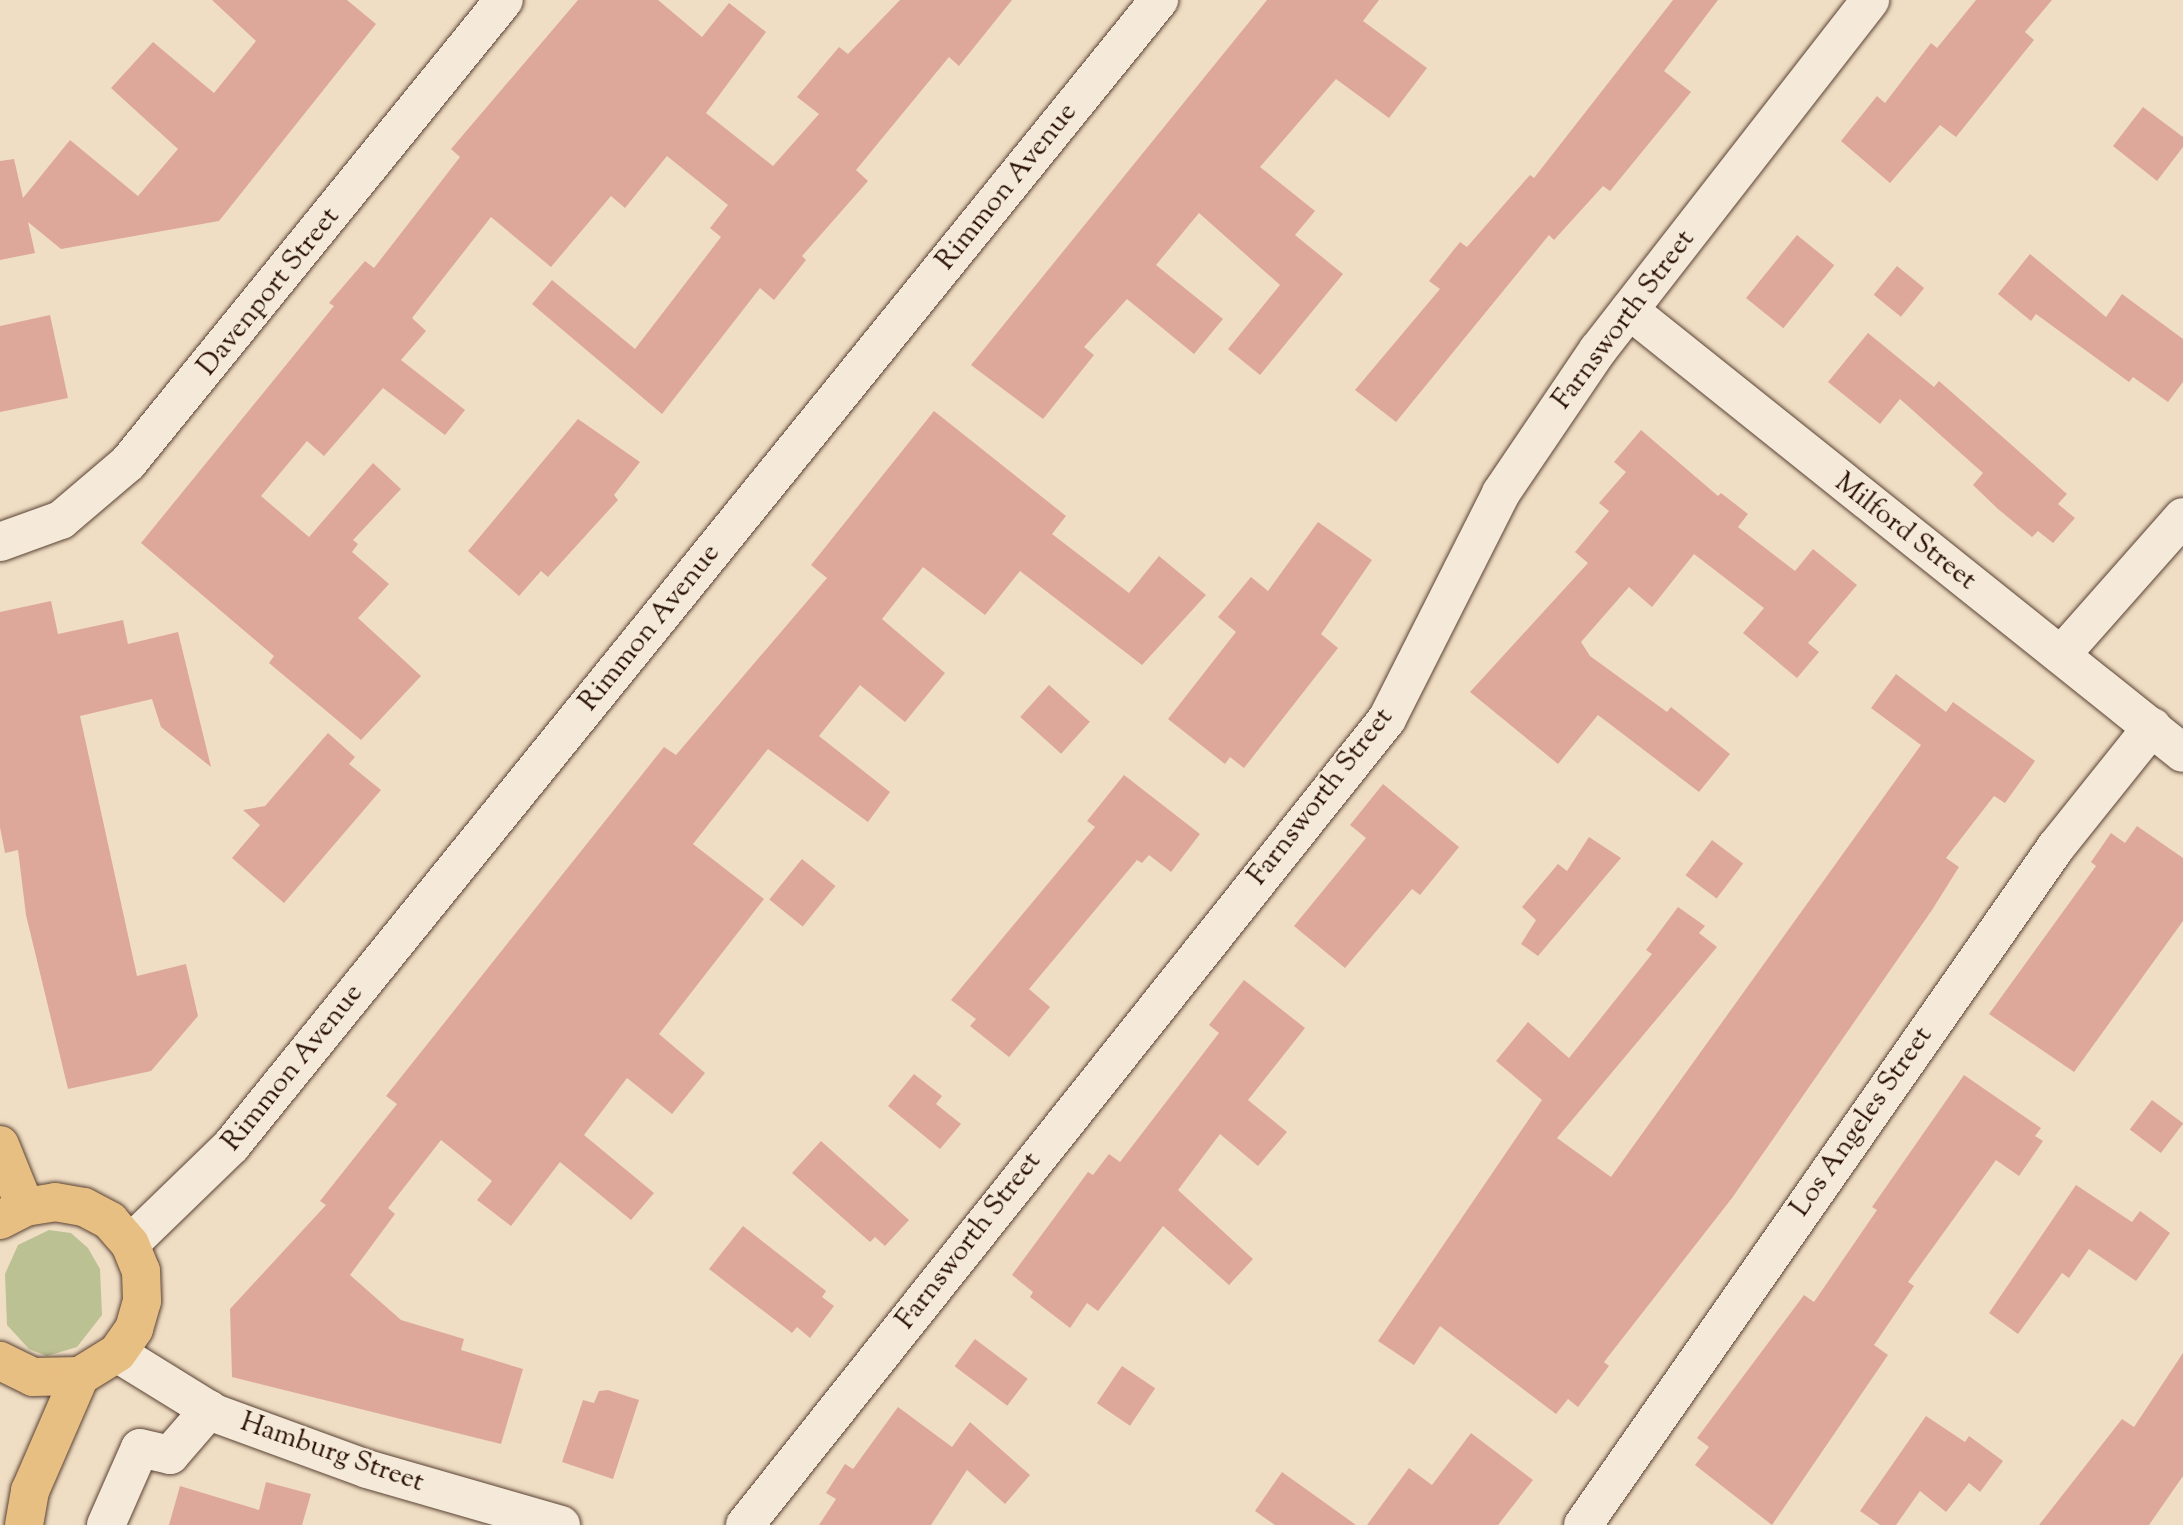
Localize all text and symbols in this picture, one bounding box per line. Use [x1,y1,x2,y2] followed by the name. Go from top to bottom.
[929,97,1085,277] street label: Rimmon Avenue
[191,201,347,383] street label: Davenport Street
[1546,224,1702,416] street label: Farnsworth Street
[1827,466,1983,598] street label: Milford Street
[572,538,728,718] street label: Rimmon Avenue
[1241,702,1401,892] street label: Farnsworth Street
[215,978,371,1158] street label: Rimmon Avenue
[1784,1020,1940,1224] street label: Los Angeles Street
[889,1146,1049,1336] street label: Farnsworth Street
[236,1406,428,1500] street label: Hamburg Street

